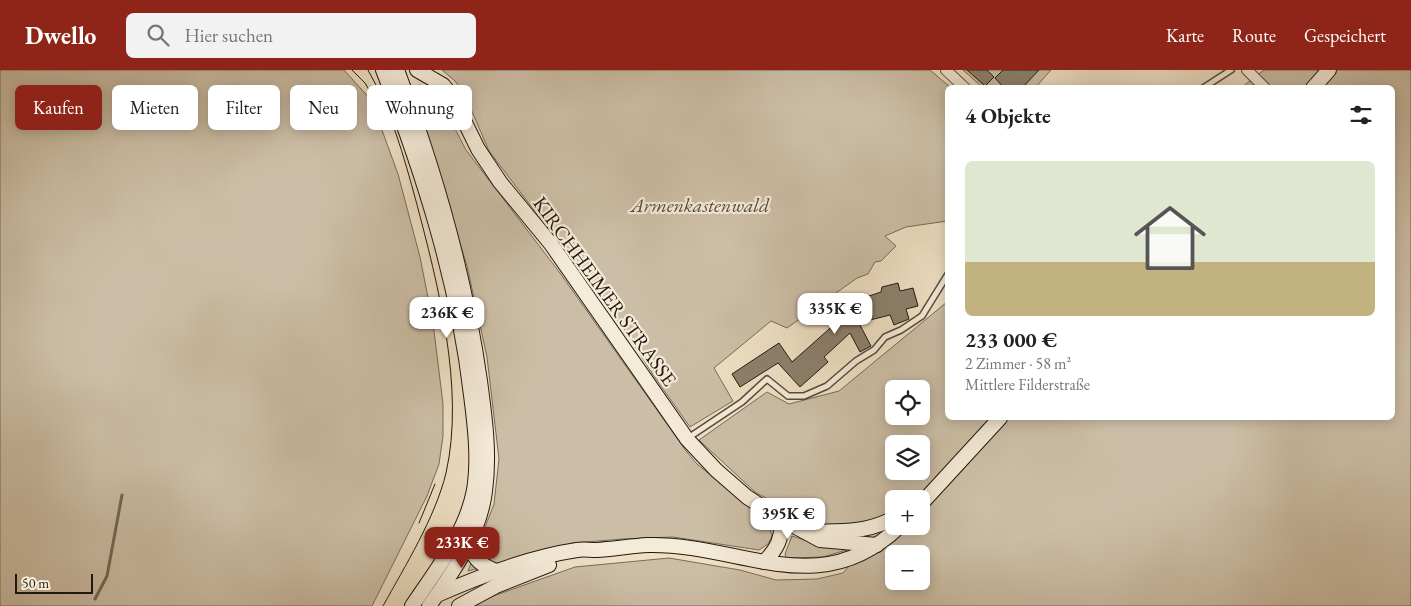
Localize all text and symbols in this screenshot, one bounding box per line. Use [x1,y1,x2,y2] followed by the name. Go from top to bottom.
[126,13,476,58] search box
[25,20,96,51] text: Dwello
[144,21,172,49] icon: search
[184,23,273,48] text: Hier suchen
[1166,24,1204,47] text: Karte
[1232,24,1276,47] text: Route
[1304,24,1386,47] text: Gespeichert
[15,85,102,130] chip: Kaufen
[112,85,198,130] chip: Mieten
[208,85,280,130] chip: Filter
[290,85,357,130] chip: Neu
[367,85,472,130] chip: Wohnung
[1347,101,1375,129] icon: filters
[965,102,1051,129] text: 4 Objekte
[527,191,683,391] street label: KIRCHHEIMER STRASSE
[629,192,770,218] park label: Armenkastenwald
[1125,193,1215,283] icon: home
[794,292,876,335] pin: 335K €
[406,296,488,339] pin: 236K €
[808,298,862,319] text: 335K €
[420,302,474,323] text: 236K €
[965,326,1057,353] text: 233 000 €
[965,353,1071,374] text: 2 Zimmer · 58 m²
[965,374,1090,395] text: Mittlere Filderstraße
[885,380,930,590] map controls
[885,380,930,425] button: locate
[885,435,930,480] button: layers
[885,490,930,535] button: +
[747,498,829,540] pin: 395K €
[761,503,815,524] text: 395K €
[421,526,503,569] pin: 233K €
[435,532,489,553] text: 233K €
[885,545,930,590] button: −
[15,571,92,594] scale bar
[22,574,49,592] text: 50 m

